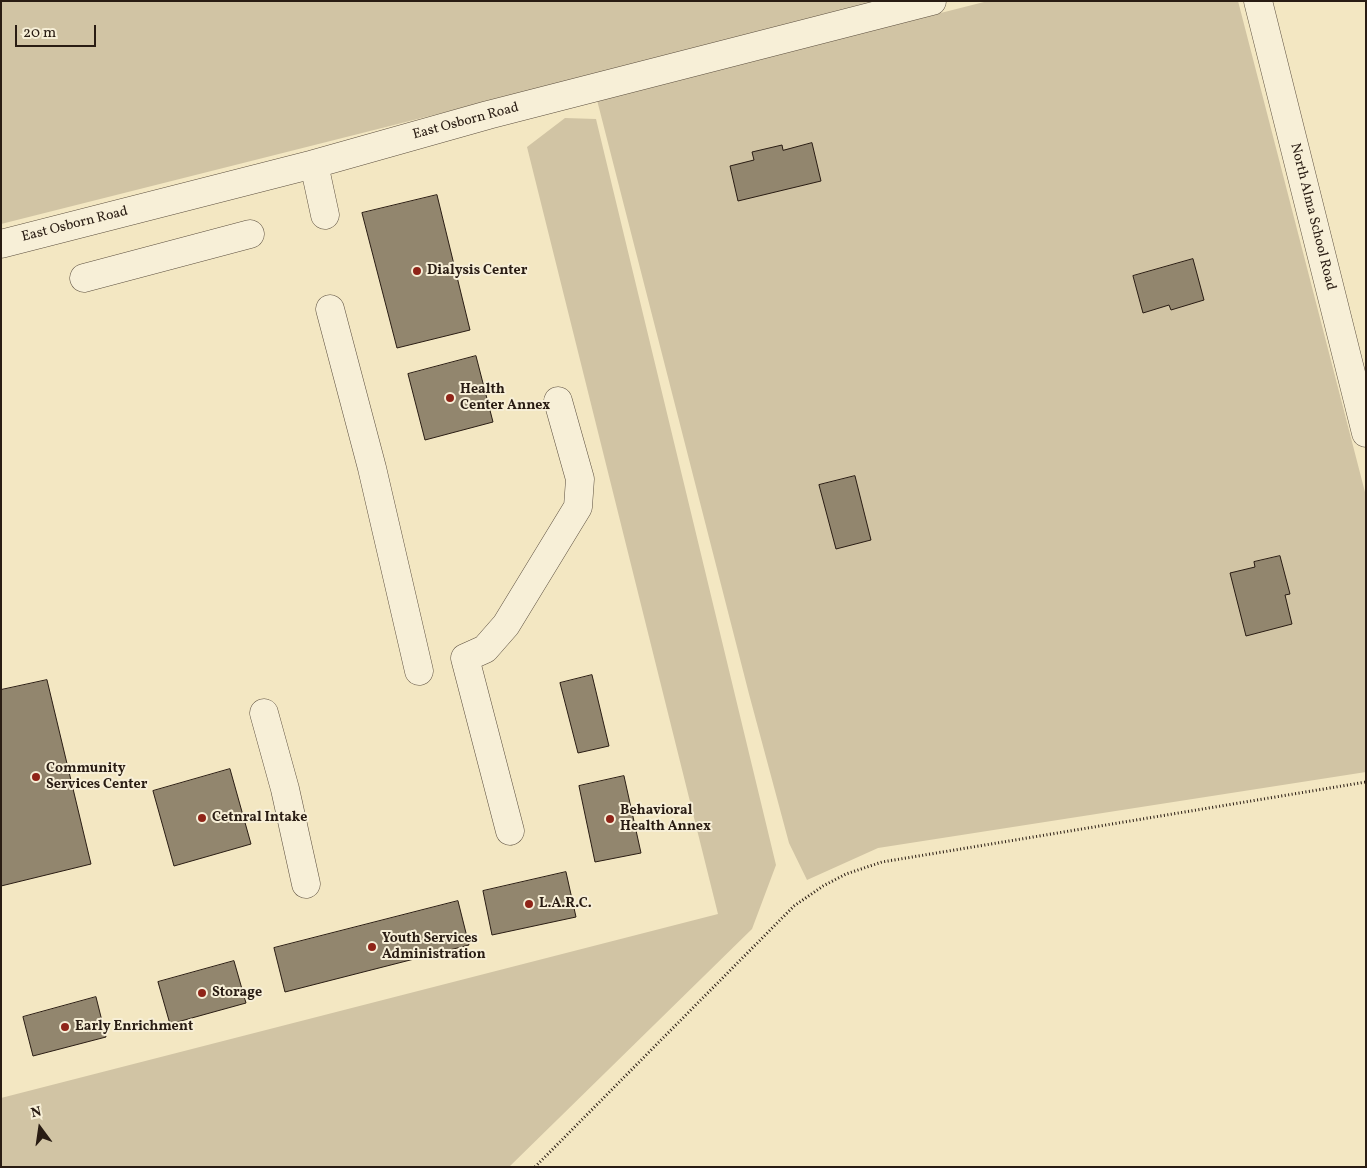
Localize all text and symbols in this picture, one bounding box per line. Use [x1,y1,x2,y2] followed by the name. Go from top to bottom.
[18,15,99,47] scale bar
[23,23,56,44] text: 20 m
[411,100,521,144] street label: East Osborn Road
[1286,142,1338,292] street label: North Alma School Road
[20,204,130,246] street label: East Osborn Road
[427,263,527,279] place label: Dialysis Center
[411,265,423,277] marker: Dialysis Center
[460,382,550,414] place label: Health Center Annex
[444,392,456,404] marker: Health Center Annex
[46,761,147,794] place label: Community Services Center
[30,771,42,783] marker: Community Services Center
[620,803,711,836] place label: Behavioral Health Annex
[212,810,307,826] place label: Cetnral Intake
[196,812,208,824] marker: Cetnral Intake
[604,813,616,825] marker: Behavioral Health Annex
[539,896,592,912] place label: L.A.R.C.
[523,898,535,910] marker: L.A.R.C.
[382,931,486,964] place label: Youth Services Administration
[366,941,378,953] marker: Youth Services Administration
[212,985,262,1001] place label: Storage
[196,987,208,999] marker: Storage
[75,1019,193,1035] place label: Early Enrichment
[59,1021,71,1033] marker: Early Enrichment
[15,1103,65,1153] north arrow
[29,1103,43,1123] text: N

